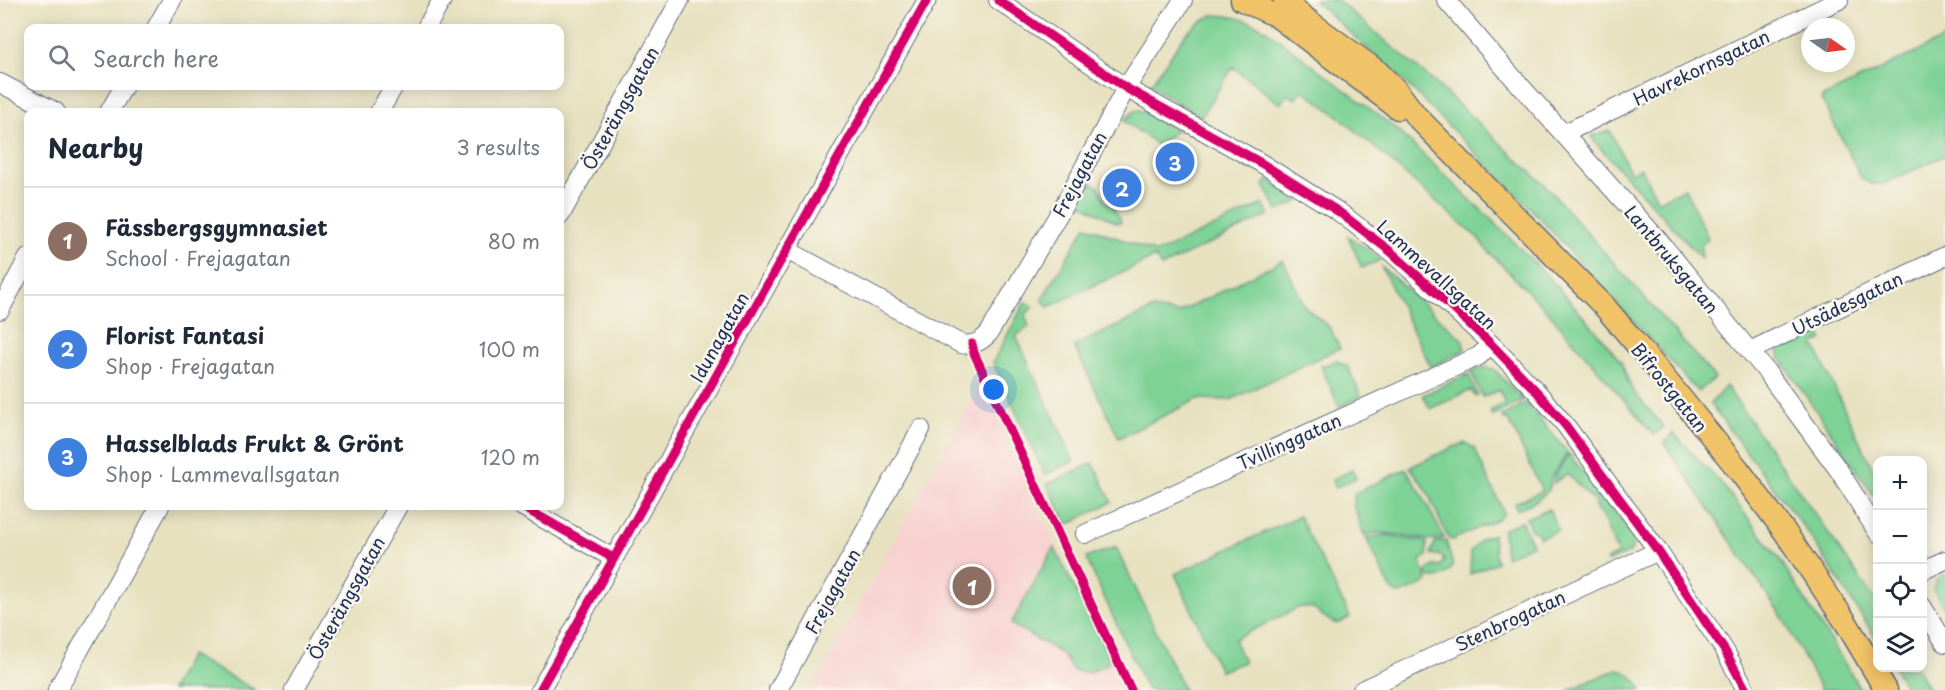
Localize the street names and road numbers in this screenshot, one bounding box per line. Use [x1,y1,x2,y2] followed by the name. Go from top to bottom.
[1628,22,1774,112] street label: Havrekornsgatan
[575,41,665,175] street label: Österängsgatan
[1045,126,1113,222] street label: Frejagatan
[1619,199,1725,319] street label: Lantbruksgatan
[1371,213,1503,335] street label: Lammevallsgatan
[1787,264,1907,342] street label: Utsädesgatan
[683,287,755,387] street label: Idunagatan
[1625,336,1715,438] street label: Bifrostgatan
[1233,406,1345,476] street label: Tvillinggatan
[301,531,391,665] street label: Österängsgatan
[797,543,867,639] street label: Frejagatan
[1450,583,1570,657] street label: Stenbrogatan

